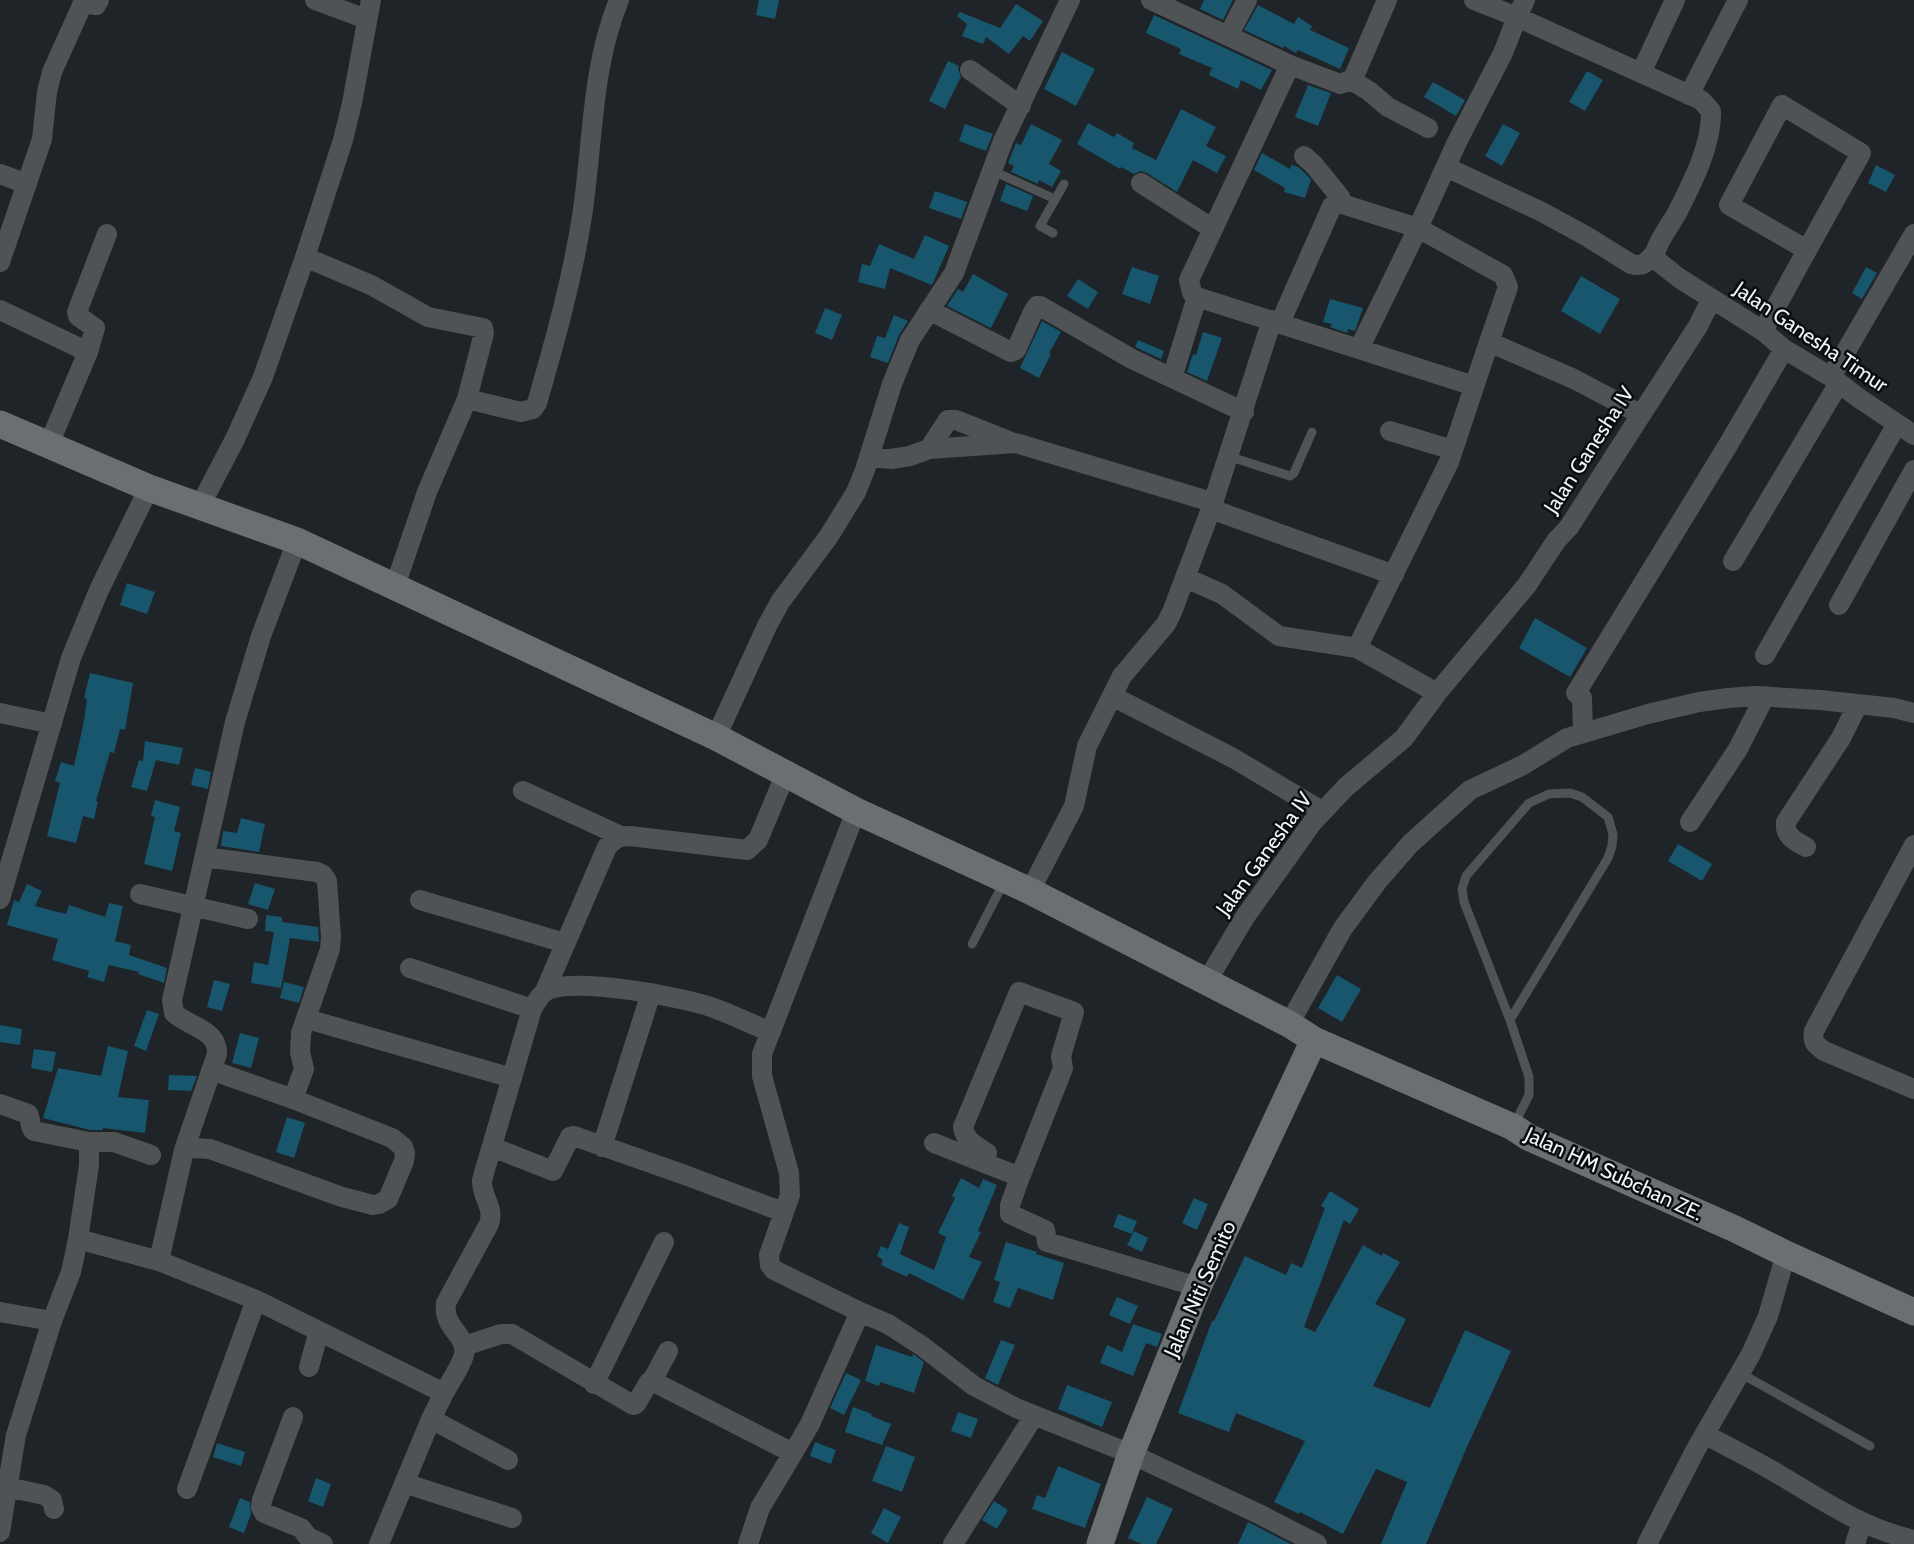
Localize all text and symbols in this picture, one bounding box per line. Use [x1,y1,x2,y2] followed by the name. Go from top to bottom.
[1729,275,1893,397] street label: Jalan Ganesha Timur
[1538,381,1639,519] street label: Jalan Ganesha IV
[1210,787,1317,921] street label: Jalan Ganesha IV
[1521,1121,1707,1226] street label: Jalan HM Subchan ZE.
[1158,1217,1241,1362] street label: Jalan Niti Semito

